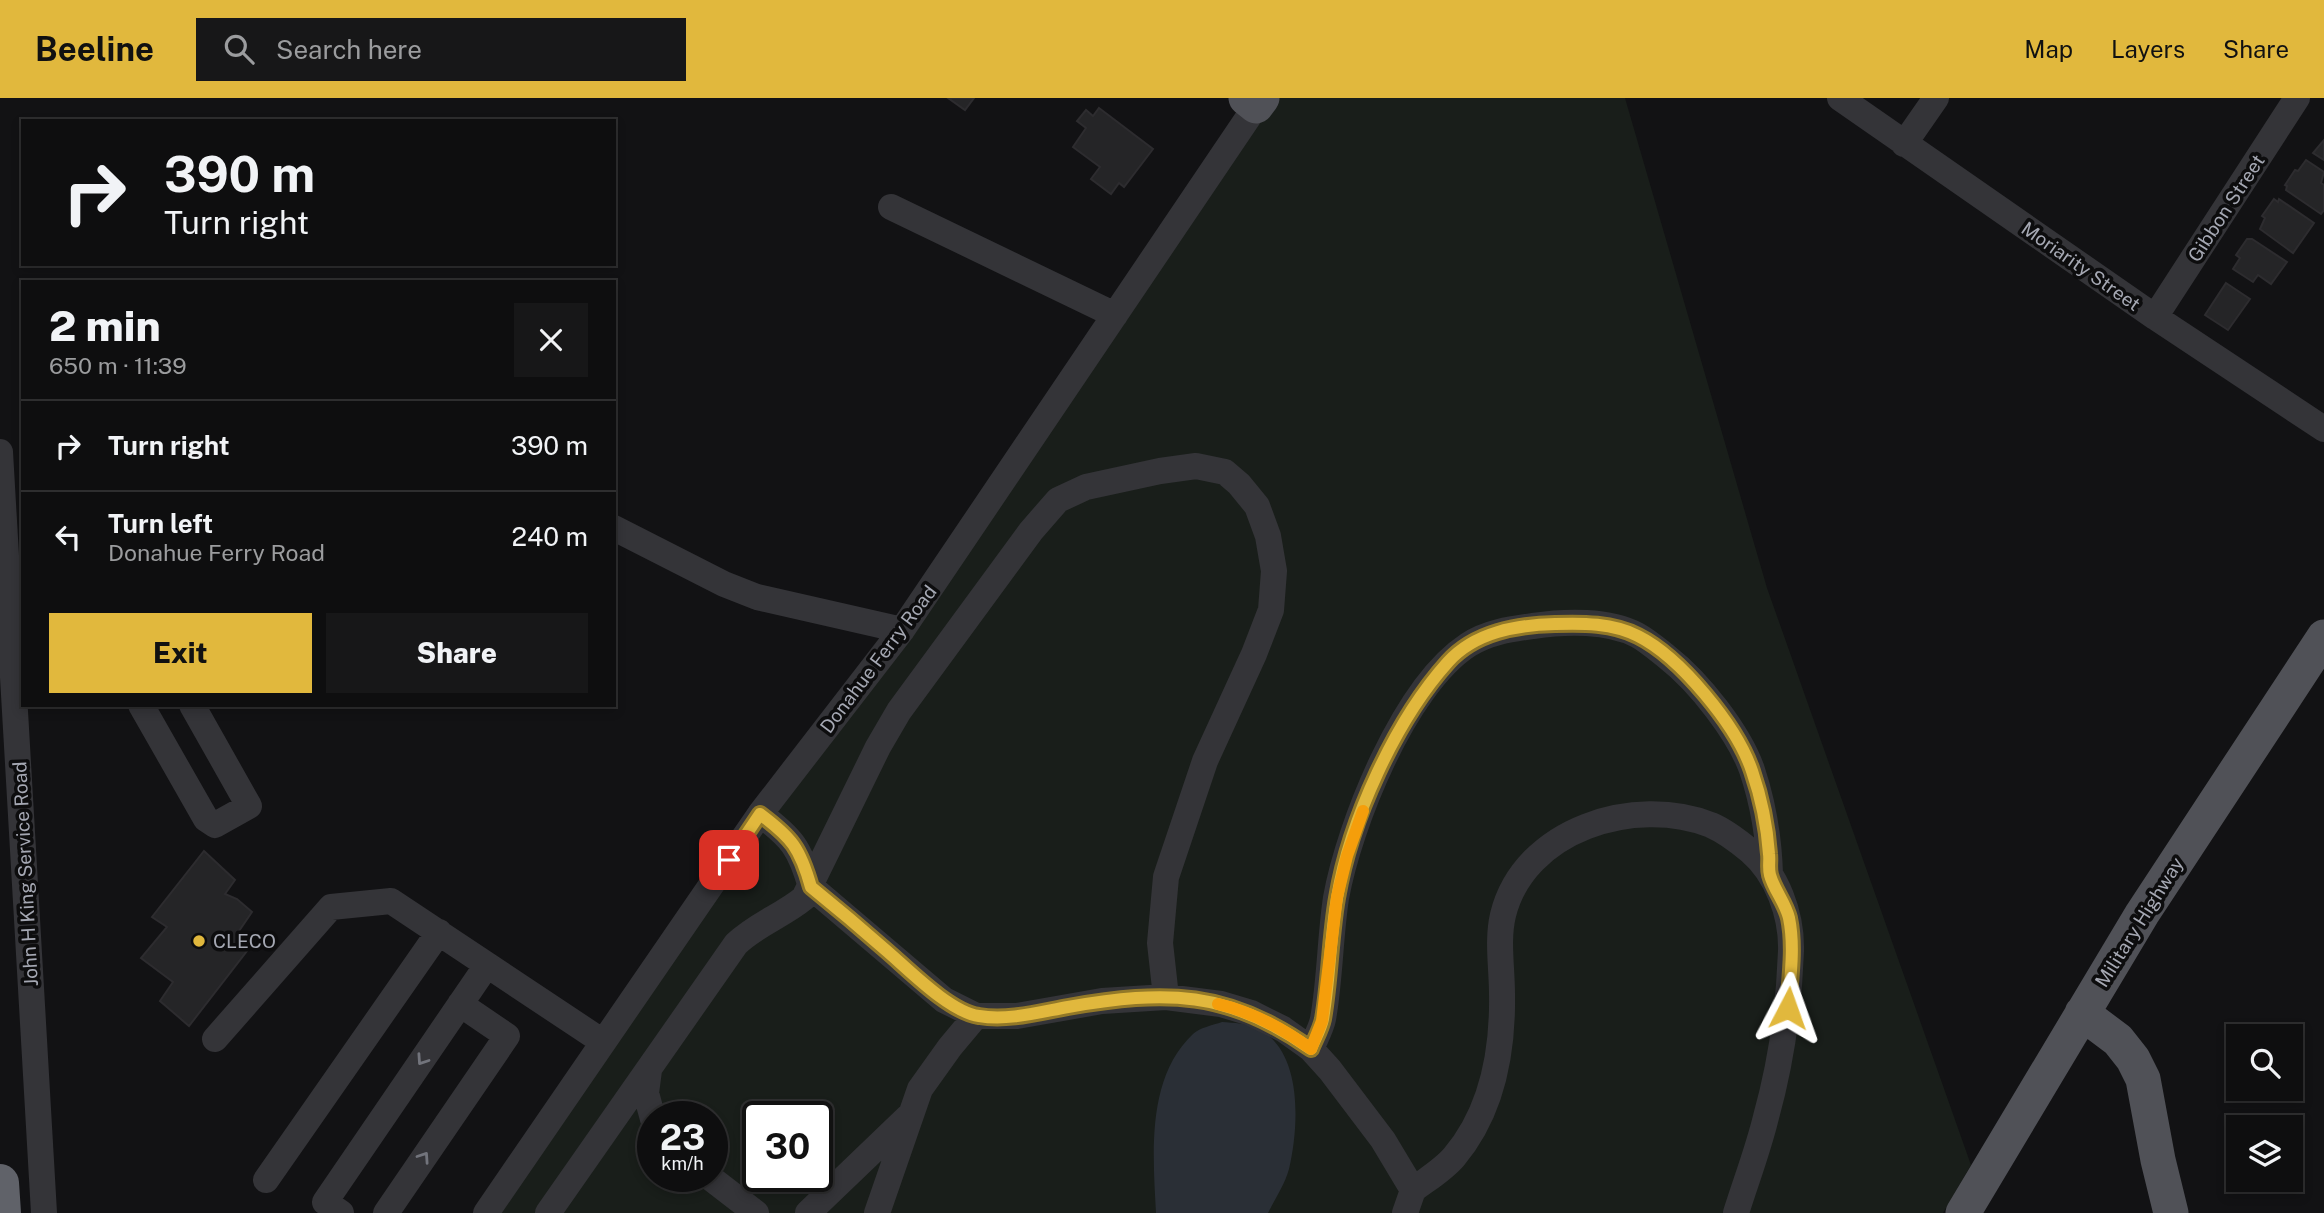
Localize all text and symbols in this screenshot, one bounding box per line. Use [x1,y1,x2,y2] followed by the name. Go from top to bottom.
[196,18,686,81] search box
[35,30,154,68] text: Beeline
[220,30,258,68] icon: search
[276,34,422,65] text: Search here
[2024,35,2073,63] text: Map
[2111,35,2185,63] text: Layers
[2223,35,2289,63] text: Share
[164,145,315,203] text: 390 m
[49,147,140,238] icon: right
[2183,150,2269,266] street label: Gibbon Street
[164,204,309,241] text: Turn right
[2017,217,2145,315] street label: Moriarity Street
[49,301,161,350] text: 2 min
[514,303,588,377] button: close
[49,352,187,379] text: 650 m · 11:39
[49,427,87,465] icon: right
[108,430,230,461] text: Turn right
[511,430,588,461] text: 390 m
[108,508,213,539] text: Turn left
[49,518,87,556] icon: left
[511,521,588,552] text: 240 m
[108,539,325,566] text: Donahue Ferry Road
[815,581,941,737] street label: Donahue Ferry Road
[49,613,312,693] button: Exit
[326,613,588,693] button: Share
[8,761,42,987] street label: John H King Service Road
[699,830,759,890] pin
[710,841,748,879] icon: arrive
[2090,853,2188,991] street label: Military Highway
[213,930,276,952] place label: CLECO
[191,933,207,949] marker: CLECO
[1751,971,1825,1045] position arrow
[2226,1024,2303,1192] map controls
[2226,1024,2303,1101] button: search
[417,1053,430,1066] one-way arrow
[742,1101,833,1192] speed limit sign: 30
[2226,1115,2303,1192] button: layers
[660,1117,705,1158] text: 23
[416,1152,428,1165] one-way arrow
[661,1153,704,1174] text: km/h

